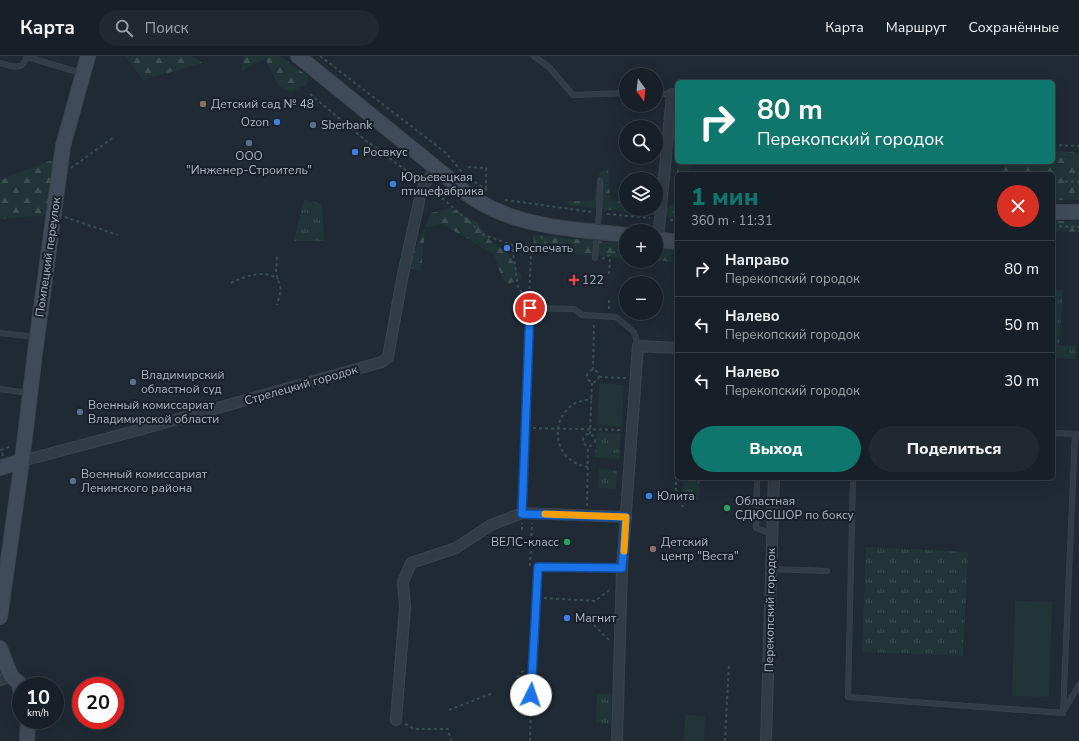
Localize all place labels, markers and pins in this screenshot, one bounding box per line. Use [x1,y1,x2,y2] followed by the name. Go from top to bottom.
[211,96,314,112] place label: Детский сад № 48
[198,99,208,109] marker: Детский сад № 48
[241,114,269,130] place label: Ozon
[272,117,282,127] marker: Ozon
[321,117,373,133] place label: Sberbank
[308,120,318,130] marker: Sberbank
[244,138,254,148] marker: ООО "Инженер-Строитель"
[363,144,408,160] place label: Росвкус
[350,147,360,157] marker: Росвкус
[186,148,312,178] place label: ООО "Инженер-Строитель"
[401,169,484,199] place label: Юрьевецкая птицефабрика
[388,179,398,189] marker: Юрьевецкая птицефабрика
[515,240,573,256] place label: Роспечать
[502,243,512,253] marker: Роспечать
[582,272,604,288] place label: 122
[569,275,579,285] marker: 122
[513,291,547,325] pin
[141,367,225,397] place label: Владимирский областной суд
[128,377,138,387] marker: Владимирский областной суд
[88,397,219,427] place label: Военный комиссариат Владимирской области
[75,407,85,417] marker: Военный комиссариат Владимирской области
[81,466,208,496] place label: Военный комиссариат Ленинского района
[68,476,78,486] marker: Военный комиссариат Ленинского района
[657,488,695,504] place label: Юлита
[644,491,654,501] marker: Юлита
[735,493,855,523] place label: Областная СДЮСШОР по боксу
[722,503,732,513] marker: Областная СДЮСШОР по боксу
[491,534,559,550] place label: ВЕЛС-класс
[661,534,739,564] place label: Детский центр "Веста"
[562,537,572,547] marker: ВЕЛС-класс
[648,544,658,554] marker: Детский центр "Веста"
[575,610,617,626] place label: Магнит
[562,613,572,623] marker: Магнит

